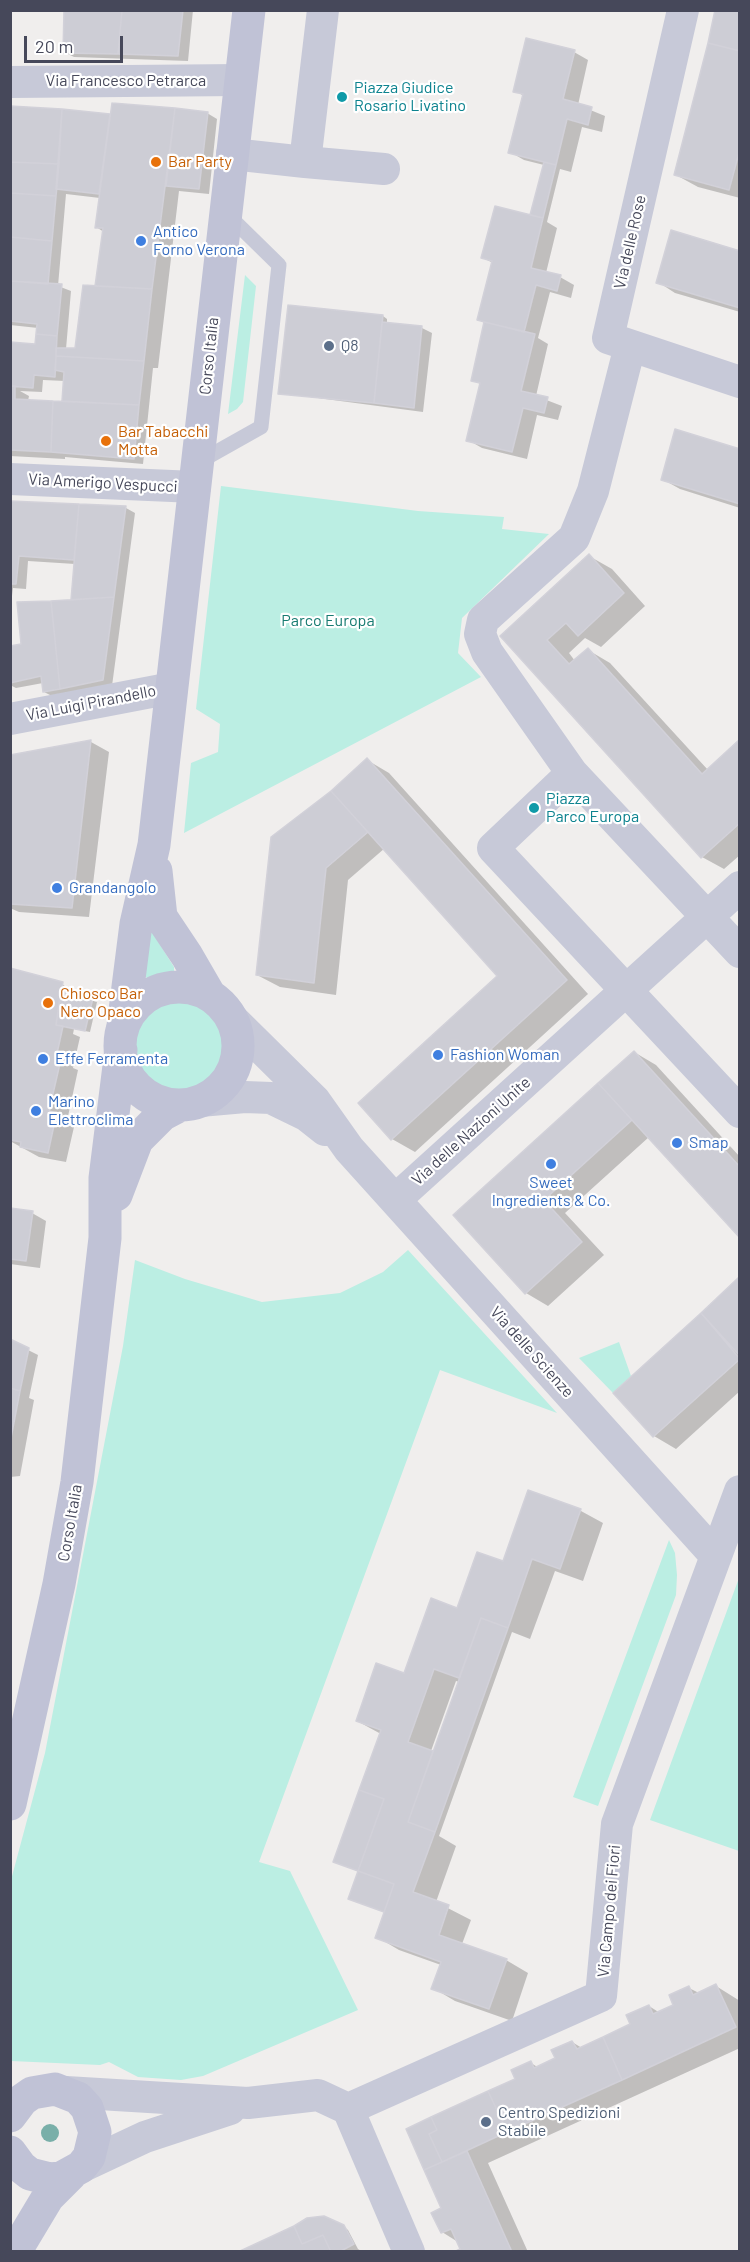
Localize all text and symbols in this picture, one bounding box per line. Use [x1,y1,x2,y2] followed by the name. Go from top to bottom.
[27,24,126,62] scale bar
[35,35,73,57] text: 20 m
[46,71,206,91] street label: Via Francesco Petrarca
[354,78,466,116] place label: Piazza Giudice Rosario Livatino
[335,90,349,104] marker: Piazza Giudice Rosario Livatino
[168,152,232,172] place label: Bar Party
[149,155,163,169] marker: Bar Party
[610,193,650,291] street label: Via delle Rose
[153,222,245,260] place label: Antico Forno Verona
[134,234,148,248] marker: Antico Forno Verona
[195,316,223,396] street label: Corso Italia
[341,336,359,356] place label: Q8
[322,339,336,353] marker: Q8
[118,422,208,460] place label: Bar Tabacchi Motta
[99,434,113,448] marker: Bar Tabacchi Motta
[28,470,178,496] street label: Via Amerigo Vespucci
[281,611,375,631] park label: Parco Europa
[24,681,158,725] street label: Via Luigi Pirandello
[546,789,639,827] place label: Piazza Parco Europa
[527,801,541,815] marker: Piazza Parco Europa
[69,878,157,898] place label: Grandangolo
[50,881,64,895] marker: Grandangolo
[60,984,143,1022] place label: Chiosco Bar Nero Opaco
[41,996,55,1010] marker: Chiosco Bar Nero Opaco
[450,1045,560,1065] place label: Fashion Woman
[431,1048,445,1062] marker: Fashion Woman
[55,1049,168,1069] place label: Effe Ferramenta
[36,1052,50,1066] marker: Effe Ferramenta
[408,1073,534,1189] street label: Via delle Nazioni Unite
[48,1092,133,1130] place label: Marino Elettroclima
[29,1104,43,1118] marker: Marino Elettroclima
[689,1133,729,1153] place label: Smap
[670,1136,684,1150] marker: Smap
[544,1157,558,1171] marker: Sweet Ingredients & Co.
[492,1173,610,1211] place label: Sweet Ingredients & Co.
[486,1303,578,1401] street label: Via delle Scienze
[54,1483,86,1563] street label: Corso Italia
[594,1844,624,1978] street label: Via Campo dei Fiori
[498,2103,620,2141] place label: Centro Spedizioni Stabile
[479,2115,493,2129] marker: Centro Spedizioni Stabile

